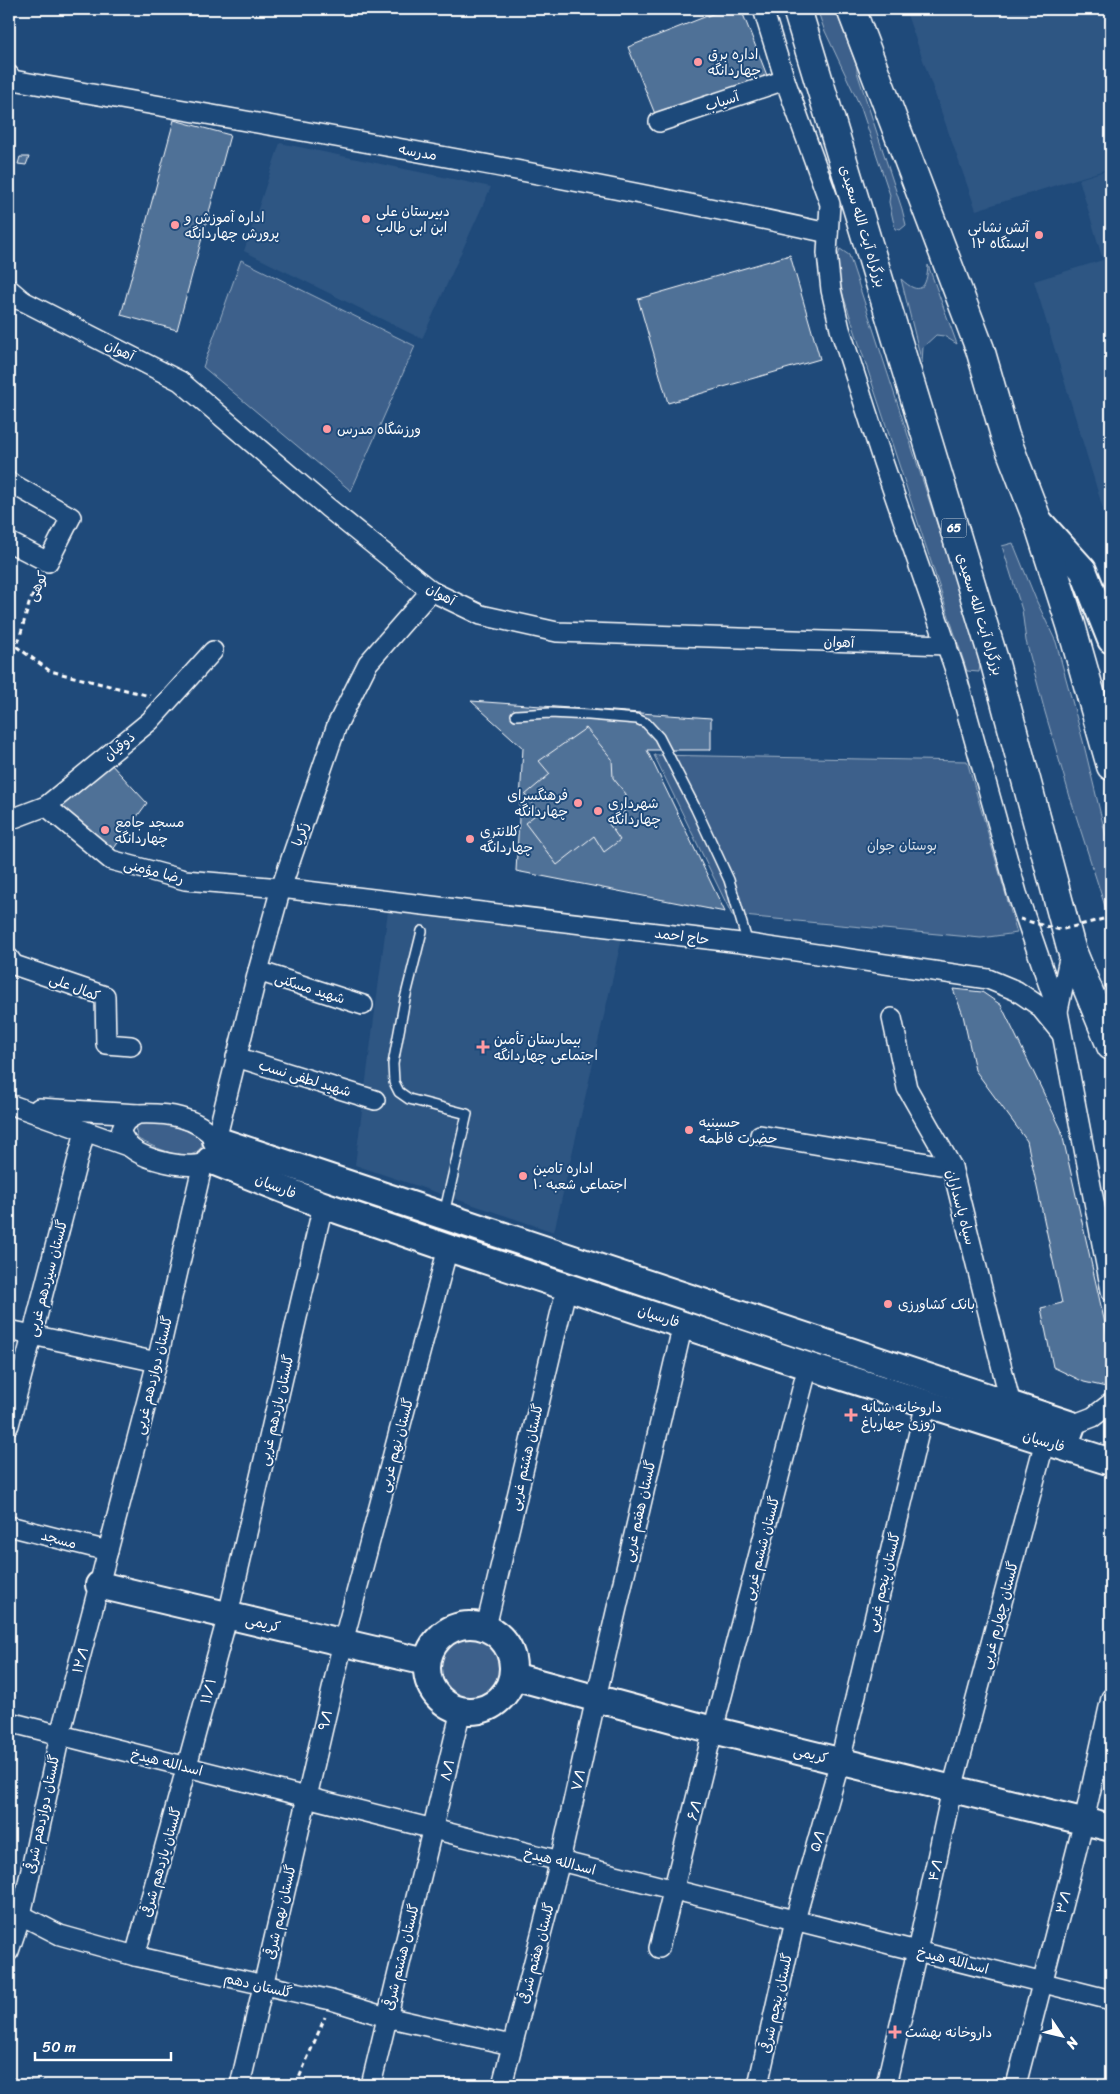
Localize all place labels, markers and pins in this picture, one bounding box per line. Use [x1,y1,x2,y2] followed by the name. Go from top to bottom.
[708,42,761,83] place label: اداره برق چهاردانگه
[692,56,704,68] marker: اداره برق چهاردانگه
[376,199,450,240] place label: دبیرستان علی ابن ابی طالب
[184,205,279,246] place label: اداره آموزش و پرورش چهاردانگه
[360,213,372,225] marker: دبیرستان علی ابن ابی طالب
[968,215,1030,256] place label: آتش نشانی ایستگاه ۱۲
[169,219,181,231] marker: اداره آموزش و پرورش چهاردانگه
[1033,229,1045,241] marker: آتش نشانی ایستگاه ۱۲
[337,417,421,442] place label: ورزشگاه مدرس
[321,423,333,435] marker: ورزشگاه مدرس
[507,783,568,824] place label: فرهنگسرای چهاردانگه
[608,791,661,832] place label: شهرداری چهاردانگه
[572,797,584,809] marker: فرهنگسرای چهاردانگه
[592,805,604,817] marker: شهرداری چهاردانگه
[115,810,184,851] place label: مسجد جامع چهاردانگه
[480,819,533,860] place label: کلانتری چهاردانگه
[99,824,111,836] marker: مسجد جامع چهاردانگه
[464,833,476,845] marker: کلانتری چهاردانگه
[494,1027,598,1068] place label: بیمارستان تأمین اجتماعی چهاردانگه
[476,1040,490,1054] marker: بیمارستان تأمین اجتماعی چهاردانگه
[699,1110,778,1151] place label: حسینیه حضرت فاطمه
[683,1124,695,1136] marker: حسینیه حضرت فاطمه
[533,1156,627,1197] place label: اداره تامین اجتماعی شعبه ۱۰
[517,1170,529,1182] marker: اداره تامین اجتماعی شعبه ۱۰
[898,1292,975,1317] place label: بانک کشاورزی
[882,1298,894,1310] marker: بانک کشاورزی
[861,1395,942,1436] place label: داروخانه شبانه روزی چهارباغ
[845,1409,857,1421] marker: داروخانه شبانه روزی چهارباغ
[905,2020,992,2045] place label: داروخانه بهشت
[889,2026,901,2038] marker: داروخانه بهشت

